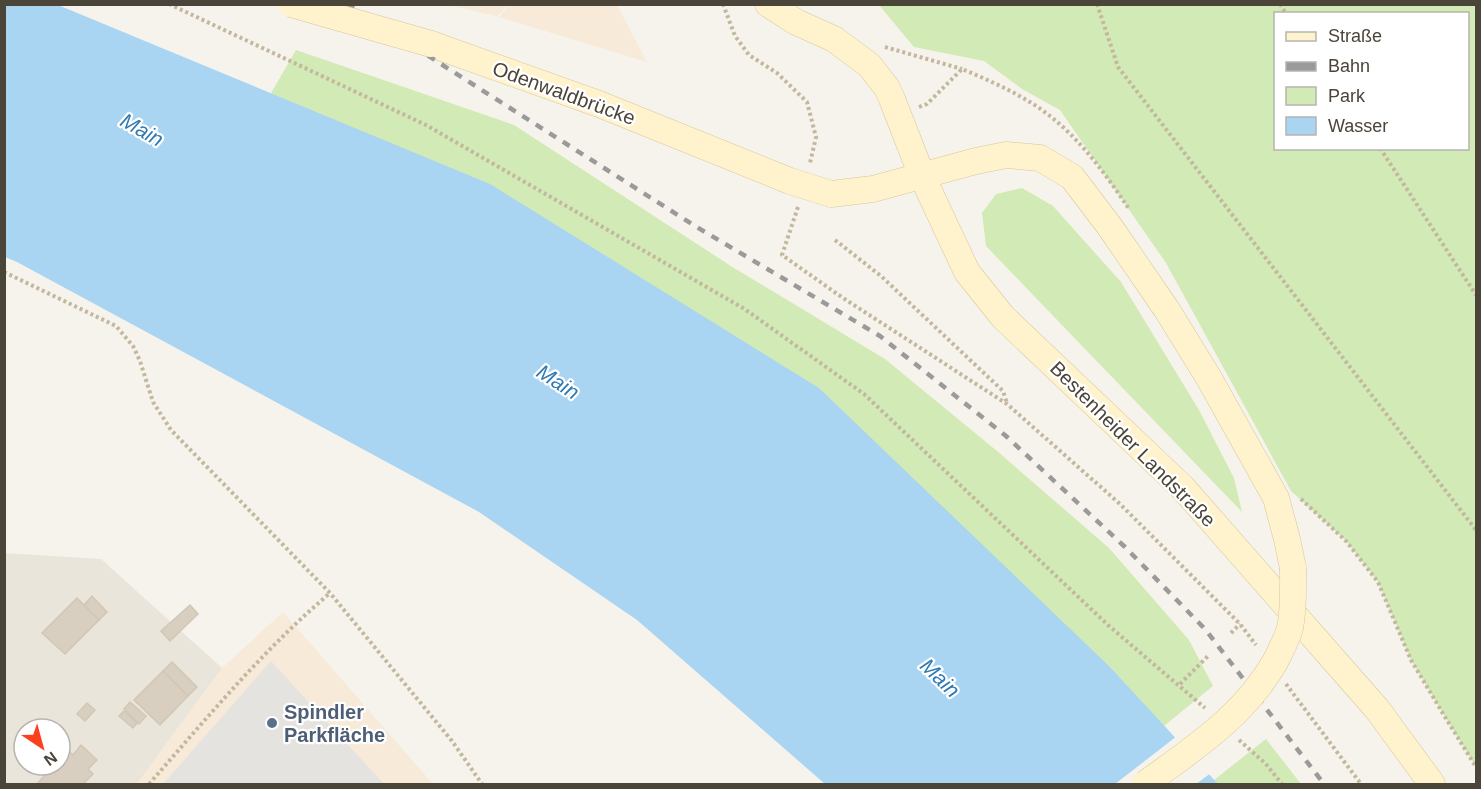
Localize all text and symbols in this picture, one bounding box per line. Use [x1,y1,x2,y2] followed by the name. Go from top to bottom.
[1274,12,1469,150] legend
[1328,26,1382,46] text: Straße
[1328,56,1370,76] text: Bahn
[490,57,638,129] street label: Odenwaldbrücke
[1328,86,1366,106] text: Park
[117,108,168,151] water label: Main
[1328,116,1388,136] text: Wasser
[1046,357,1220,531] street label: Bestenheider Landstraße
[533,360,584,404] water label: Main
[916,654,965,702] water label: Main
[284,701,385,746] place label: Spindler Parkfläche
[265,716,279,730] marker: Spindler Parkfläche
[12,717,72,777] north arrow
[41,748,60,769] text: N

